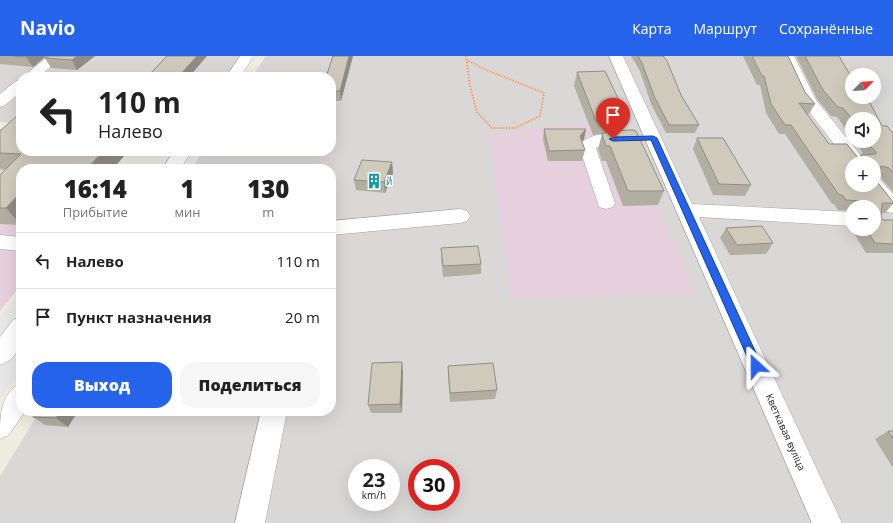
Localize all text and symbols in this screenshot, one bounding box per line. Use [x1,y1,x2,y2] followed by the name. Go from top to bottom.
[20,15,75,41] text: Navio
[632,19,671,38] text: Карта
[693,19,757,38] text: Маршрут
[779,19,873,38] text: Сохранённые
[845,68,881,104] north arrow
[845,68,881,236] map controls
[98,83,181,121] text: 110 m
[32,88,84,140] icon: left
[596,98,630,139] pin
[602,104,624,126] icon: arrive
[845,112,881,148] button: sound
[98,119,163,143] text: Налево
[845,156,881,192] button: +
[64,172,127,205] text: 16:14
[180,172,194,205] text: 1
[247,172,289,205] text: 130
[365,172,383,190] building icon: й
[386,174,392,188] place label: й
[845,200,881,236] button: −
[63,203,128,221] text: Прибытие
[174,203,200,221] text: мин
[262,203,274,221] text: m
[32,250,54,272] icon: left
[66,251,124,271] text: Налево
[276,251,320,271] text: 110 m
[32,306,54,328] icon: arrive
[66,307,212,327] text: Пункт назначения
[285,307,320,327] text: 20 m
[735,345,777,387] position arrow
[32,362,172,408] button: Выход
[180,362,320,408] button: Поделиться
[763,391,809,473] street label: Кветкавая вуліца
[408,459,460,511] speed limit sign: 30
[363,466,385,493] text: 23
[362,488,386,502] text: km/h

